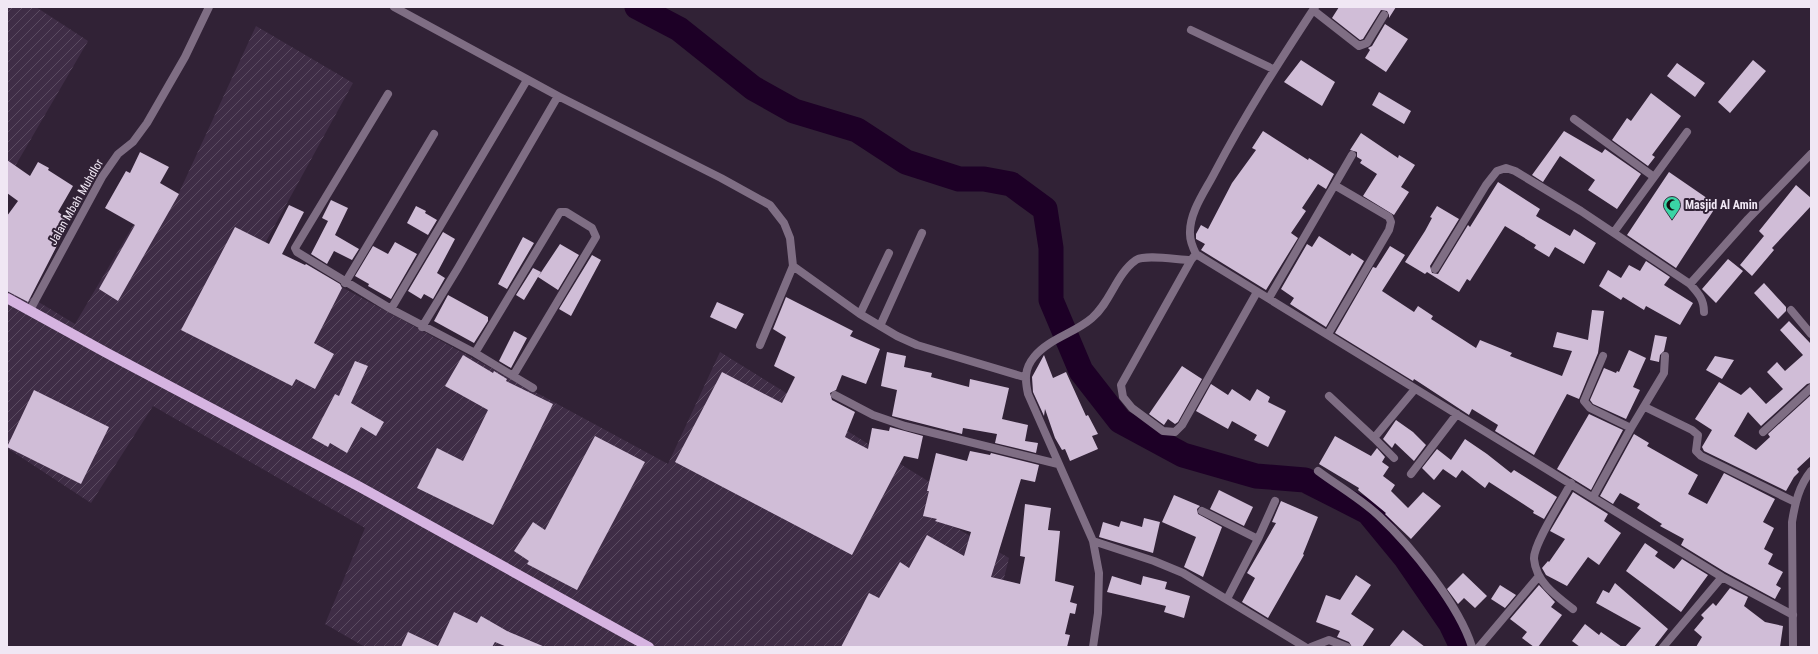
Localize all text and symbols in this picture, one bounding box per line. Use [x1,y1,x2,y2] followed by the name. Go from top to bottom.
[46,156,106,247] street label: Jalan Mbah Muhdlor
[1662,195,1682,220] mosque icon: Masjid Al Amin
[1685,198,1758,212] place label: Masjid Al Amin

